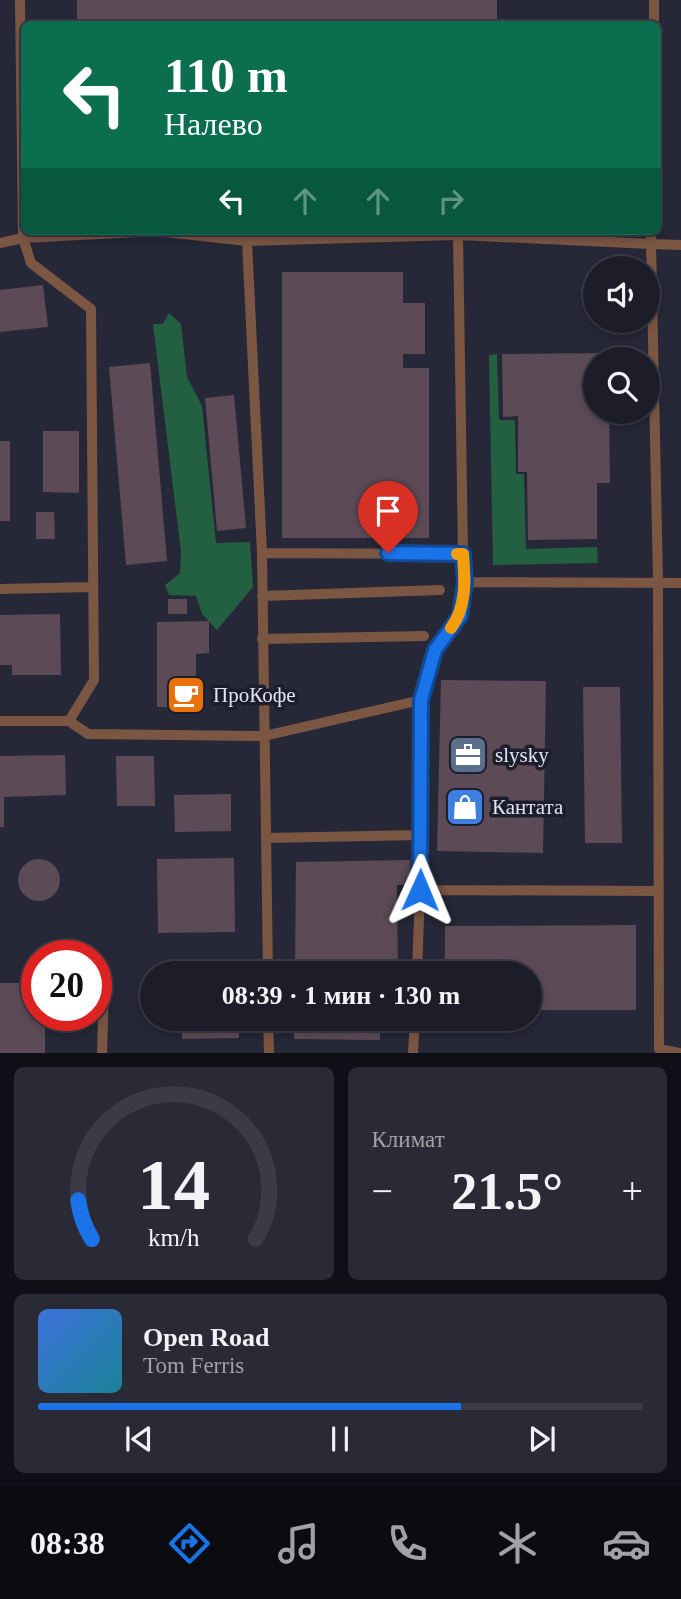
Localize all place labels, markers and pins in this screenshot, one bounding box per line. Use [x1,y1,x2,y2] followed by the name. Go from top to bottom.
[358,481,418,553] pin
[165,674,207,716] cafe icon: ПроКофе
[213,683,296,707] place label: ПроКофе
[447,734,489,776] office icon: slysky
[495,743,549,767] place label: slysky
[444,786,486,828] shop icon: Кантата
[492,795,564,819] place label: Кантата

